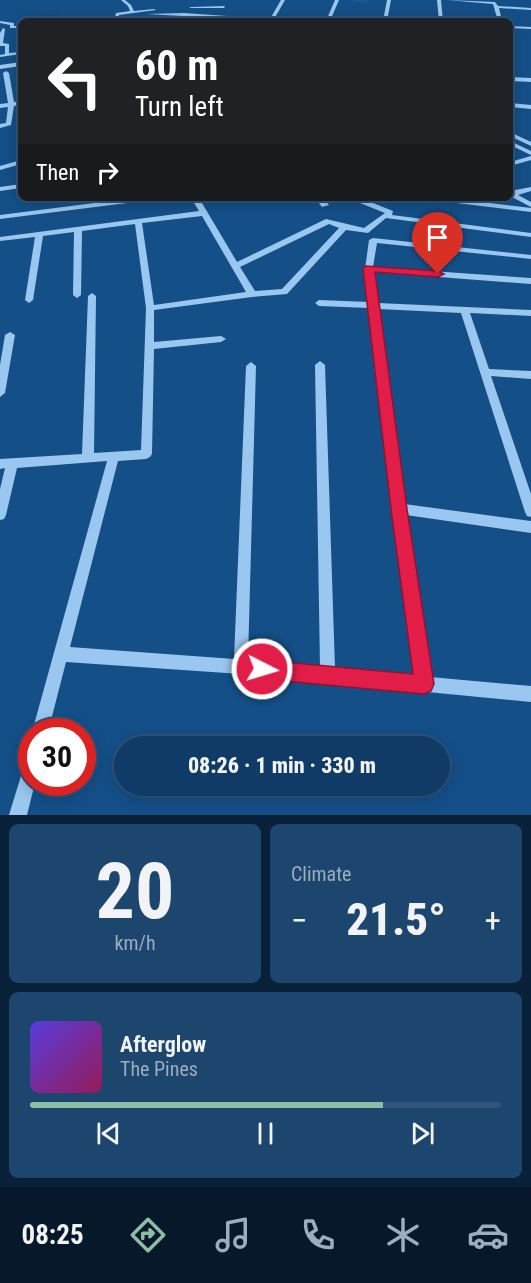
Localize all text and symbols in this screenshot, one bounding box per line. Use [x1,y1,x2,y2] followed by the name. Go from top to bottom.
[135,41,218,90] text: 60 m
[36,42,114,120] icon: left
[135,91,224,123] text: Turn left
[91,156,124,189] icon: right
[36,160,79,185] text: Then
[412,212,463,274] pin
[421,221,454,254] icon: arrive
[230,637,294,701] position arrow
[18,718,96,796] speed limit sign: 30
[188,753,376,778] text: 08:26 · 1 min · 330 m
[96,846,174,937] text: 20
[291,862,351,886] text: Climate
[346,893,446,946] text: 21.5°
[291,901,308,940] text: −
[485,901,501,940] text: +
[114,931,156,955] text: km/h
[120,1032,206,1057] text: Afterglow
[120,1057,198,1081] text: The Pines
[92,1117,125,1150] icon: previous
[249,1117,282,1150] icon: pause
[406,1117,439,1150] icon: next
[127,1214,169,1256] icon: directions
[212,1214,254,1256] icon: music
[297,1214,339,1256] icon: phone
[382,1214,424,1256] icon: climate
[467,1214,509,1256] icon: car
[22,1219,84,1251] text: 08:25

